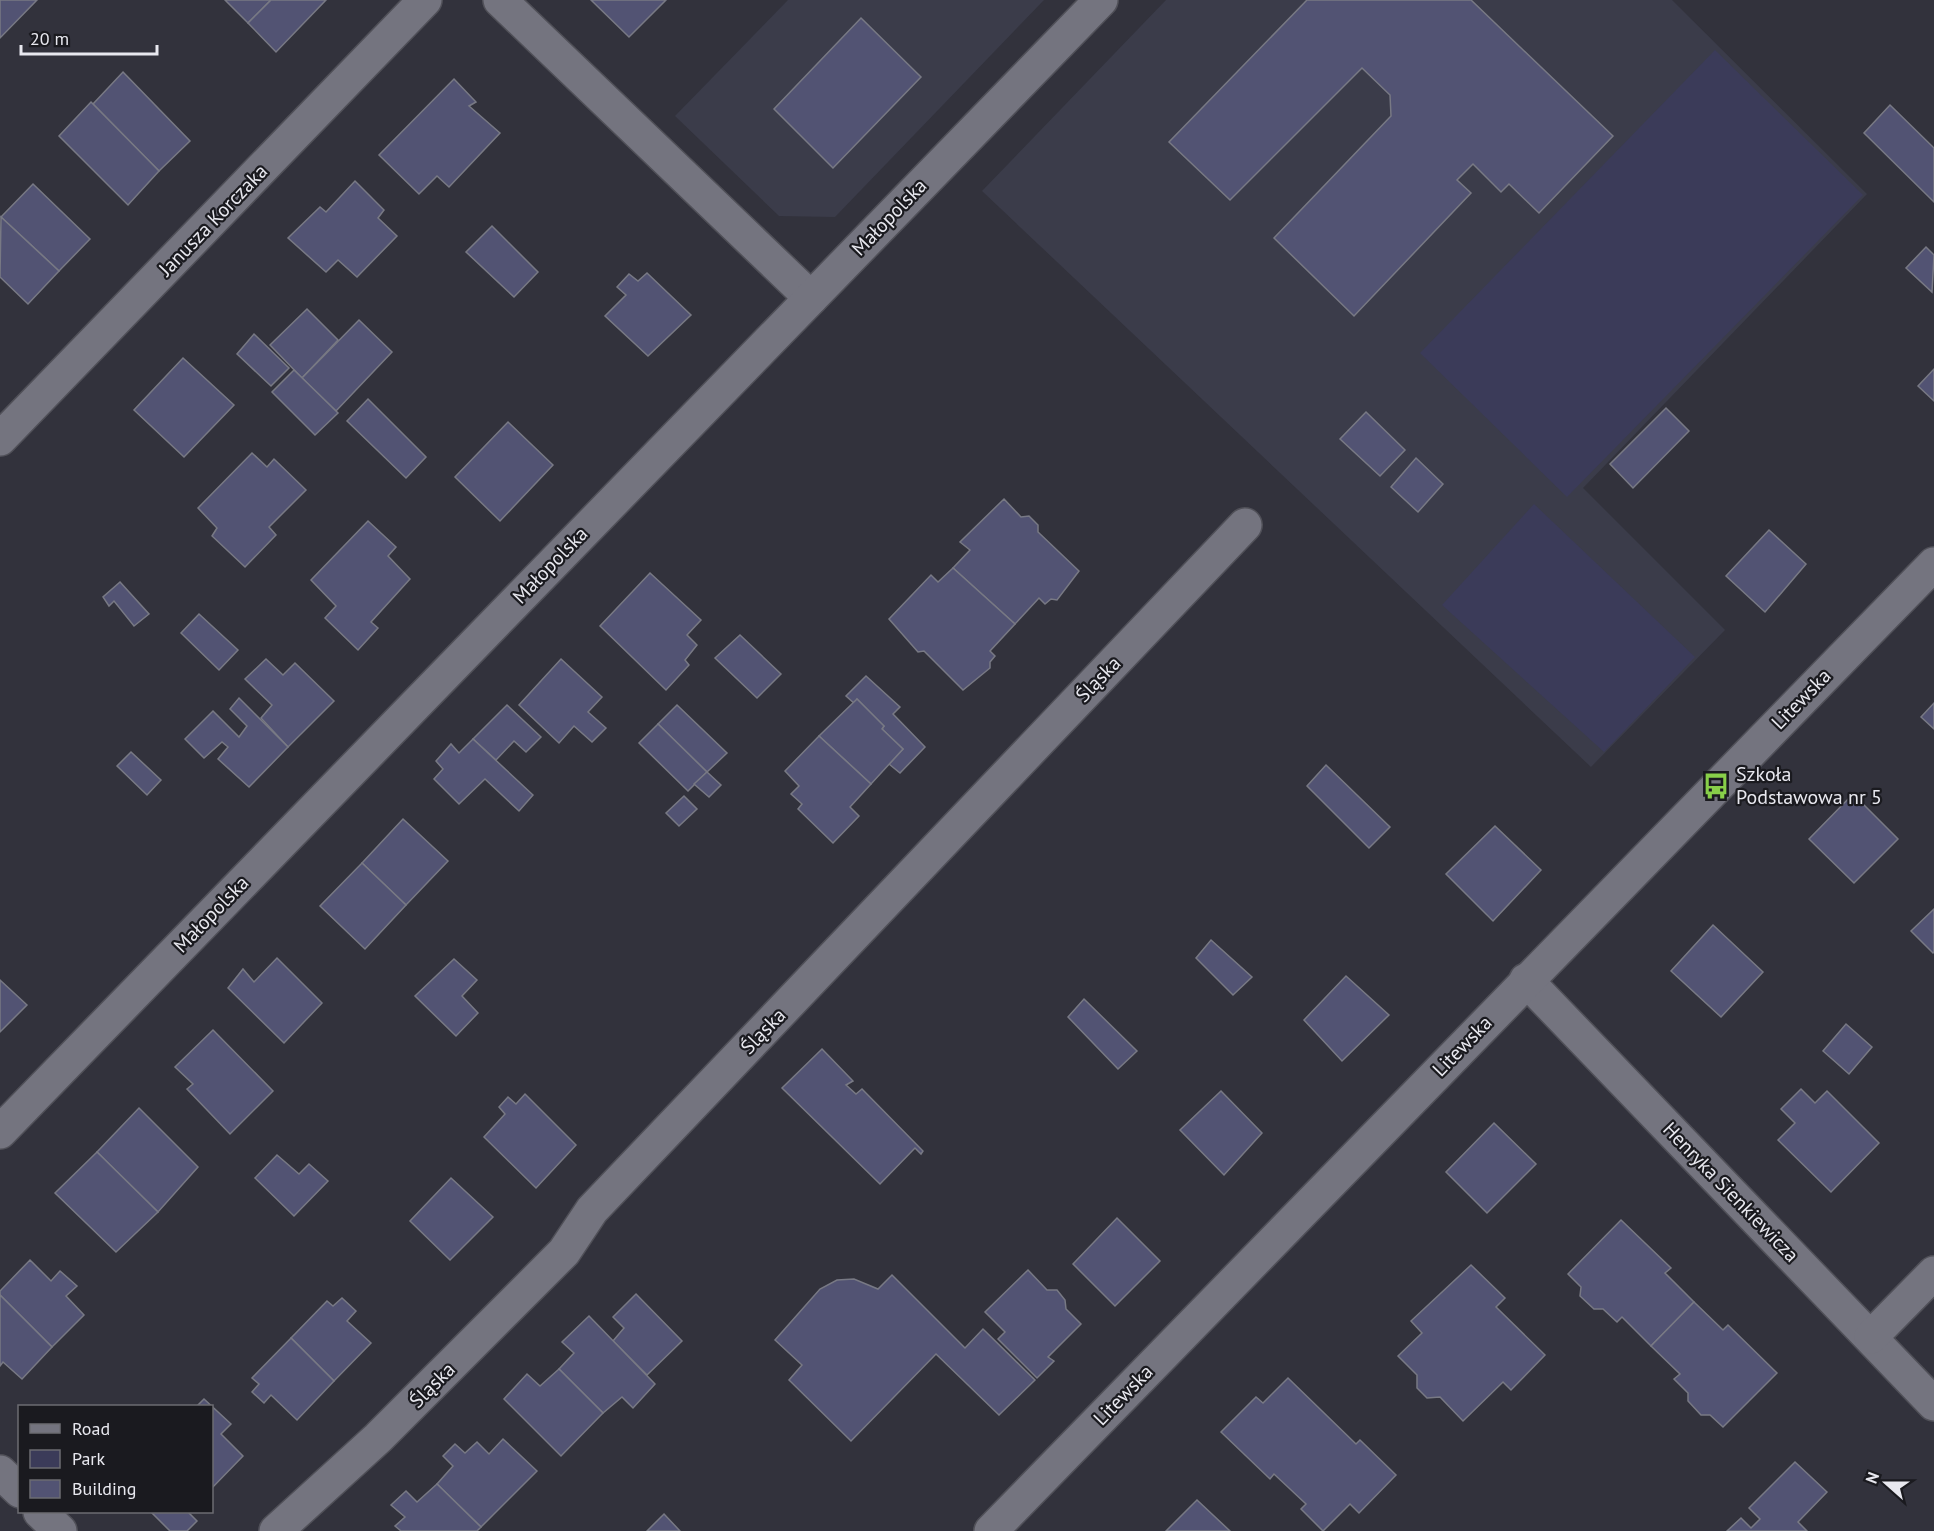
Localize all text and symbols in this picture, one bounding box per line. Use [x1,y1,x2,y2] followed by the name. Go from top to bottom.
[21,18,158,56] scale bar
[30,27,69,50] text: 20 m
[152,158,273,282] street label: Janusza Korczaka
[846,173,932,261] street label: Małopolska
[507,521,593,609] street label: Małopolska
[1070,650,1126,708] street label: Śląska
[1766,663,1836,735] street label: Litewska
[1736,761,1882,810] place label: Szkoła Podstawowa nr 5
[1701,771,1731,801] bus stop icon: Szkoła Podstawowa nr 5
[168,870,254,958] street label: Małopolska
[735,1002,791,1060] street label: Śląska
[1427,1010,1497,1082] street label: Litewska
[1657,1116,1805,1268] street label: Henryka Sienkiewicza
[404,1357,460,1413] street label: Śląska
[1088,1359,1158,1431] street label: Litewska
[18,1405,213,1513] legend
[72,1417,110,1440] text: Road
[72,1447,105,1470] text: Park
[1856,1453,1916,1513] north arrow
[1861,1469,1883,1486] text: N
[72,1477,136,1500] text: Building

